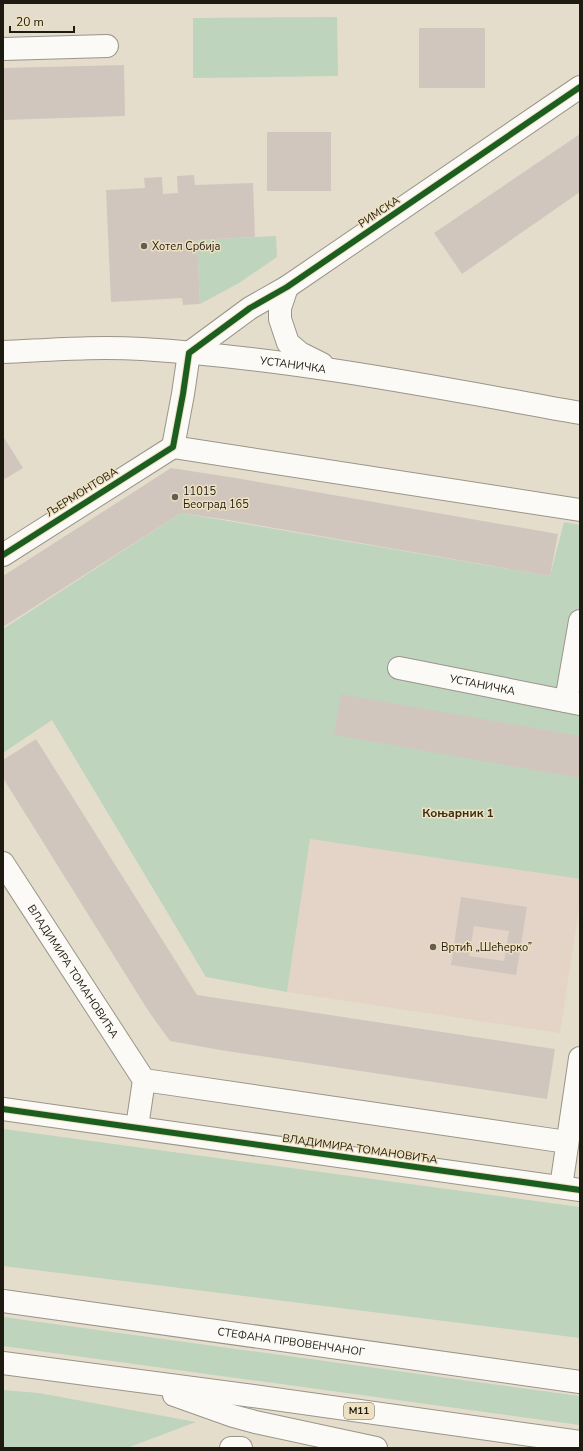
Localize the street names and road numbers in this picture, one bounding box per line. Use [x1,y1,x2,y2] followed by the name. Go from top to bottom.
[355,193,403,231] street label: РИМСКА
[258,353,327,377] street label: УСТАНИЧКА
[43,464,121,520] street label: ЉЕРМОНТОВА
[447,671,517,698] street label: УСТАНИЧКА
[24,901,122,1041] street label: ВЛАДИМИРА ТОМАНОВИЋА
[281,1131,439,1167] street label: ВЛАДИМИРА ТОМАНОВИЋА
[217,1324,366,1359] street label: СТЕФАНА ПРВОВЕНЧАНОГ
[344,1403,374,1419] road number: M11

